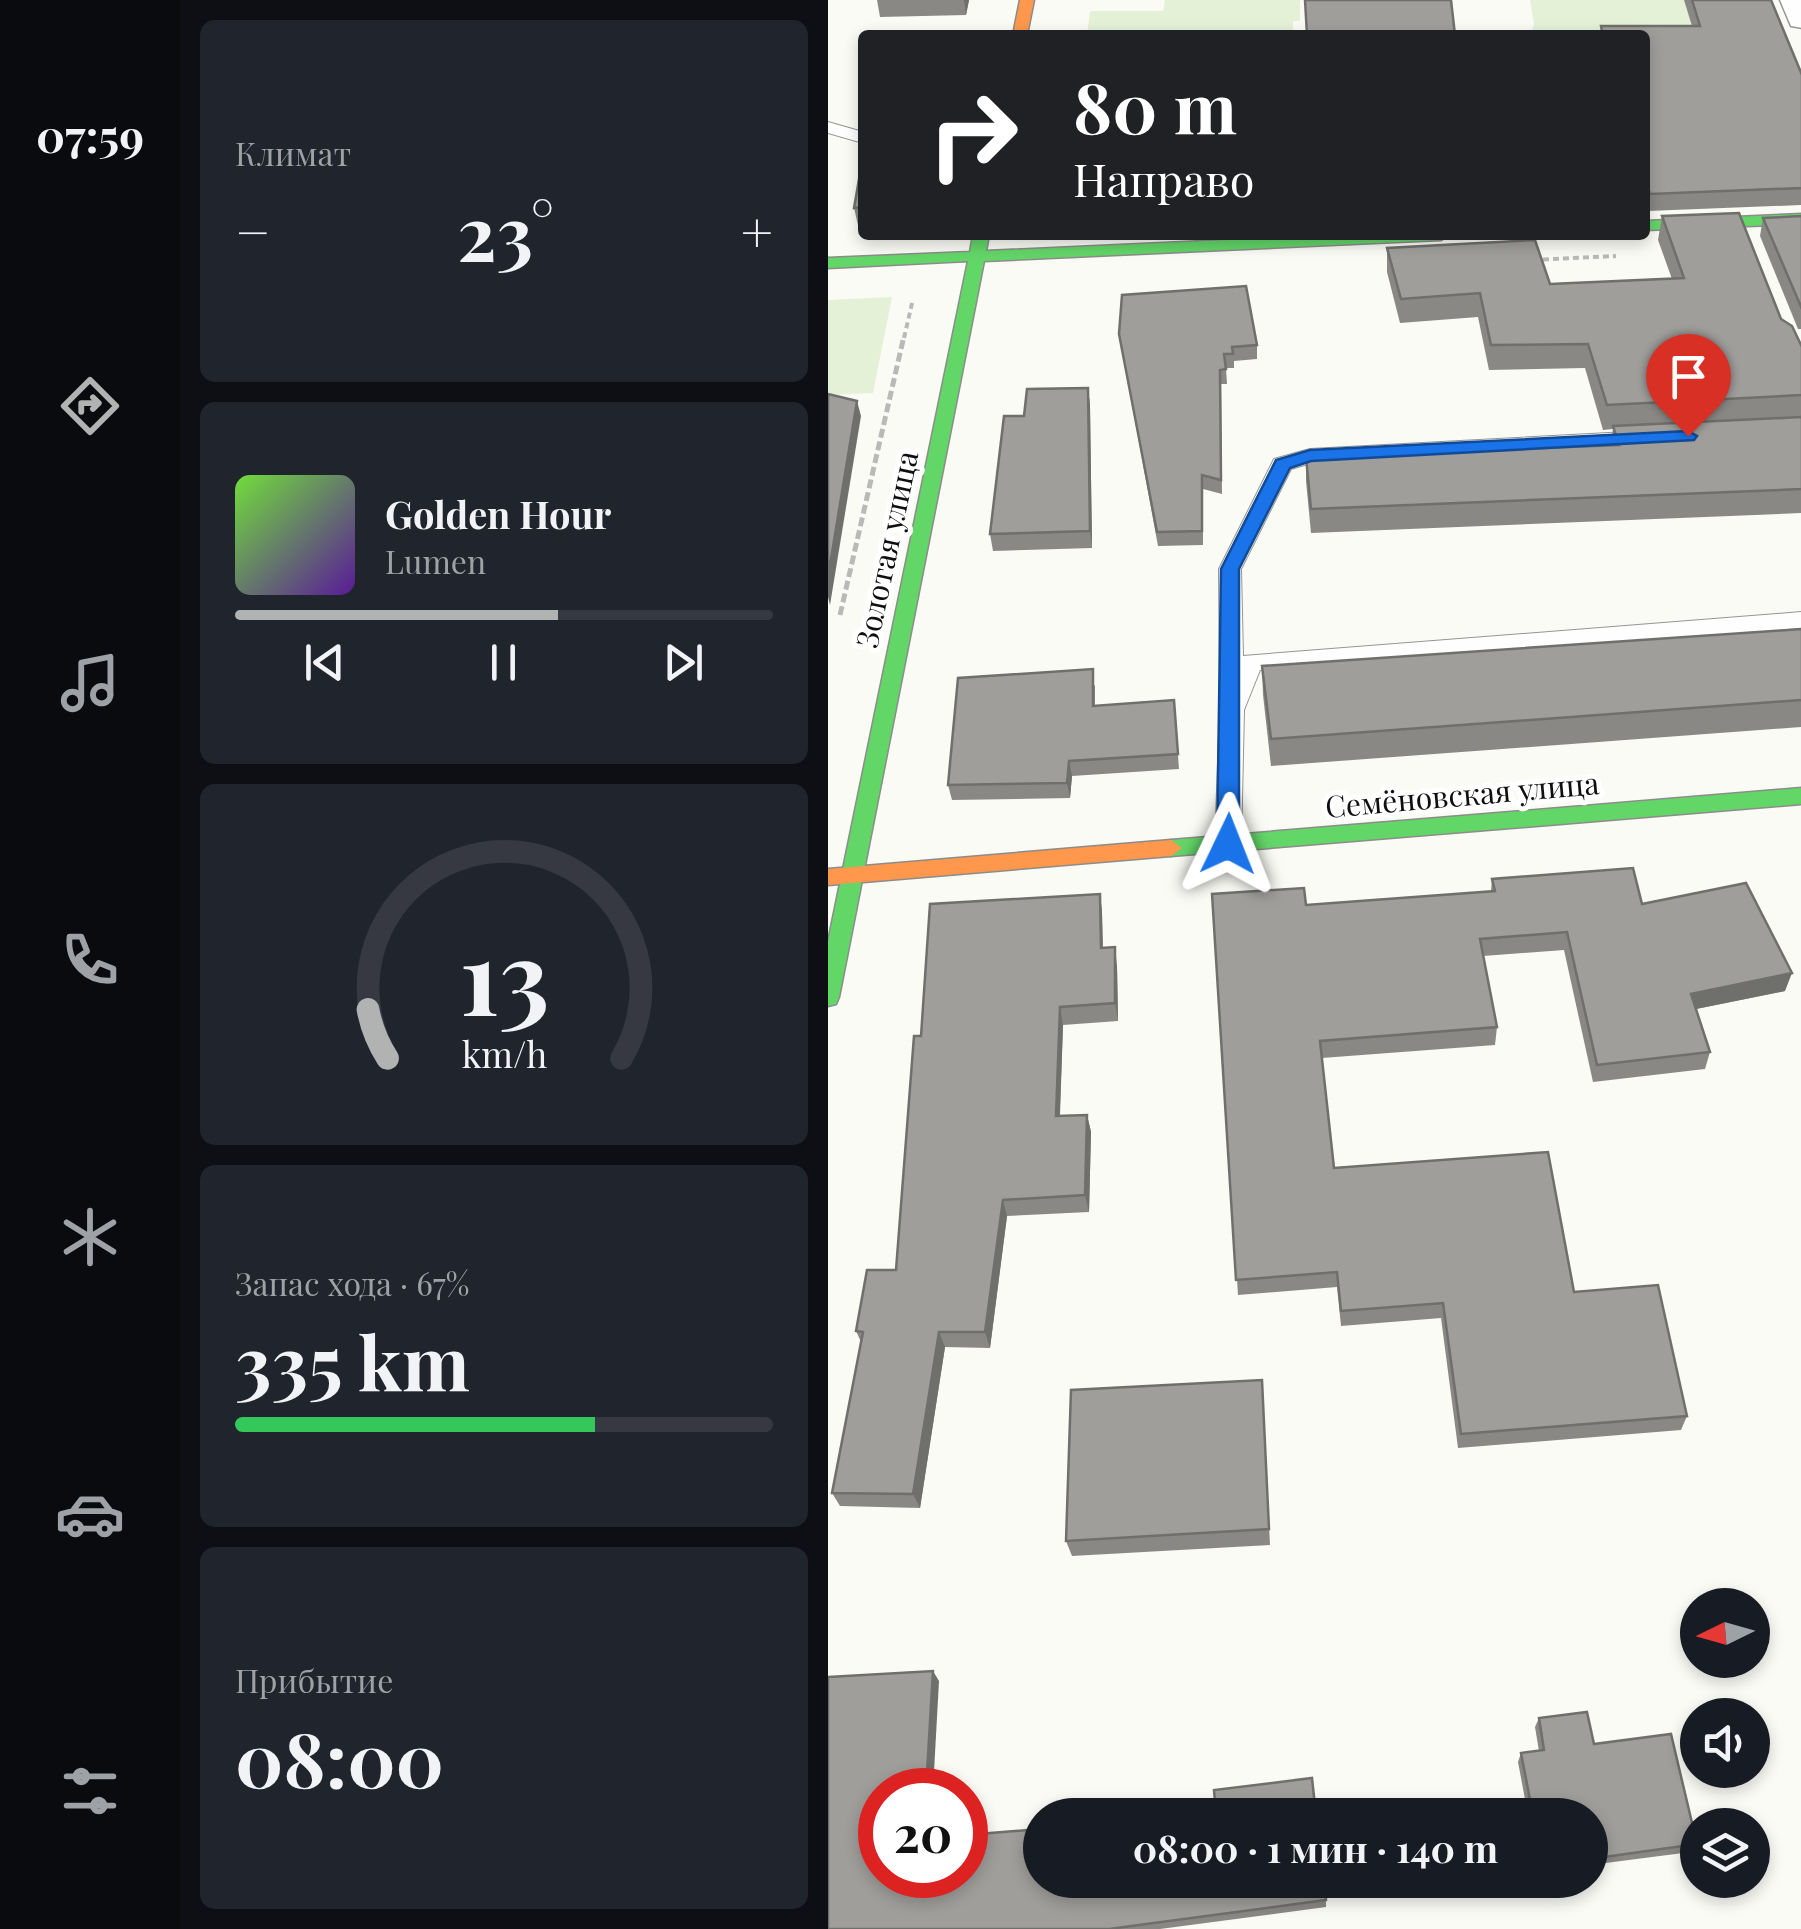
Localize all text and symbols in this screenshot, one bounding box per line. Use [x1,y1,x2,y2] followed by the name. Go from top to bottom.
[1073,58,1237,152] text: 80 m
[908,70,1038,200] icon: right
[36,104,144,164] text: 07:59
[235,131,351,174] text: Климат
[1073,148,1255,208] text: Направо
[457,180,554,280] text: 23°
[235,193,271,267] text: −
[741,193,773,267] text: +
[1646,334,1731,437] pin
[1661,349,1716,404] icon: arrive
[55,371,125,441] icon: directions
[846,447,926,651] street label: Золотая улица
[385,488,611,539] text: Golden Hour
[385,539,486,582] text: Lumen
[297,635,352,690] icon: previous
[476,635,531,690] icon: pause
[656,635,711,690] icon: next
[55,648,125,718] icon: music
[1323,762,1601,826] street label: Семёновская улица
[1176,792,1280,896] position arrow
[459,903,549,1042] text: 13
[55,925,125,995] icon: phone
[461,1029,547,1077] text: km/h
[55,1202,125,1272] icon: climate
[235,1261,470,1304] text: Запас хода · 67%
[235,1310,470,1410] text: 335 km
[55,1479,125,1549] icon: car
[1680,1588,1770,1678] north arrow
[1680,1588,1770,1898] map controls
[235,1658,393,1701] text: Прибытие
[1680,1698,1770,1788] button: sound
[235,1707,444,1807] text: 08:00
[55,1756,125,1826] icon: filters
[858,1768,988,1898] speed limit sign: 20
[1680,1808,1770,1898] button: layers
[1133,1822,1498,1873] text: 08:00 · 1 мин · 140 m

